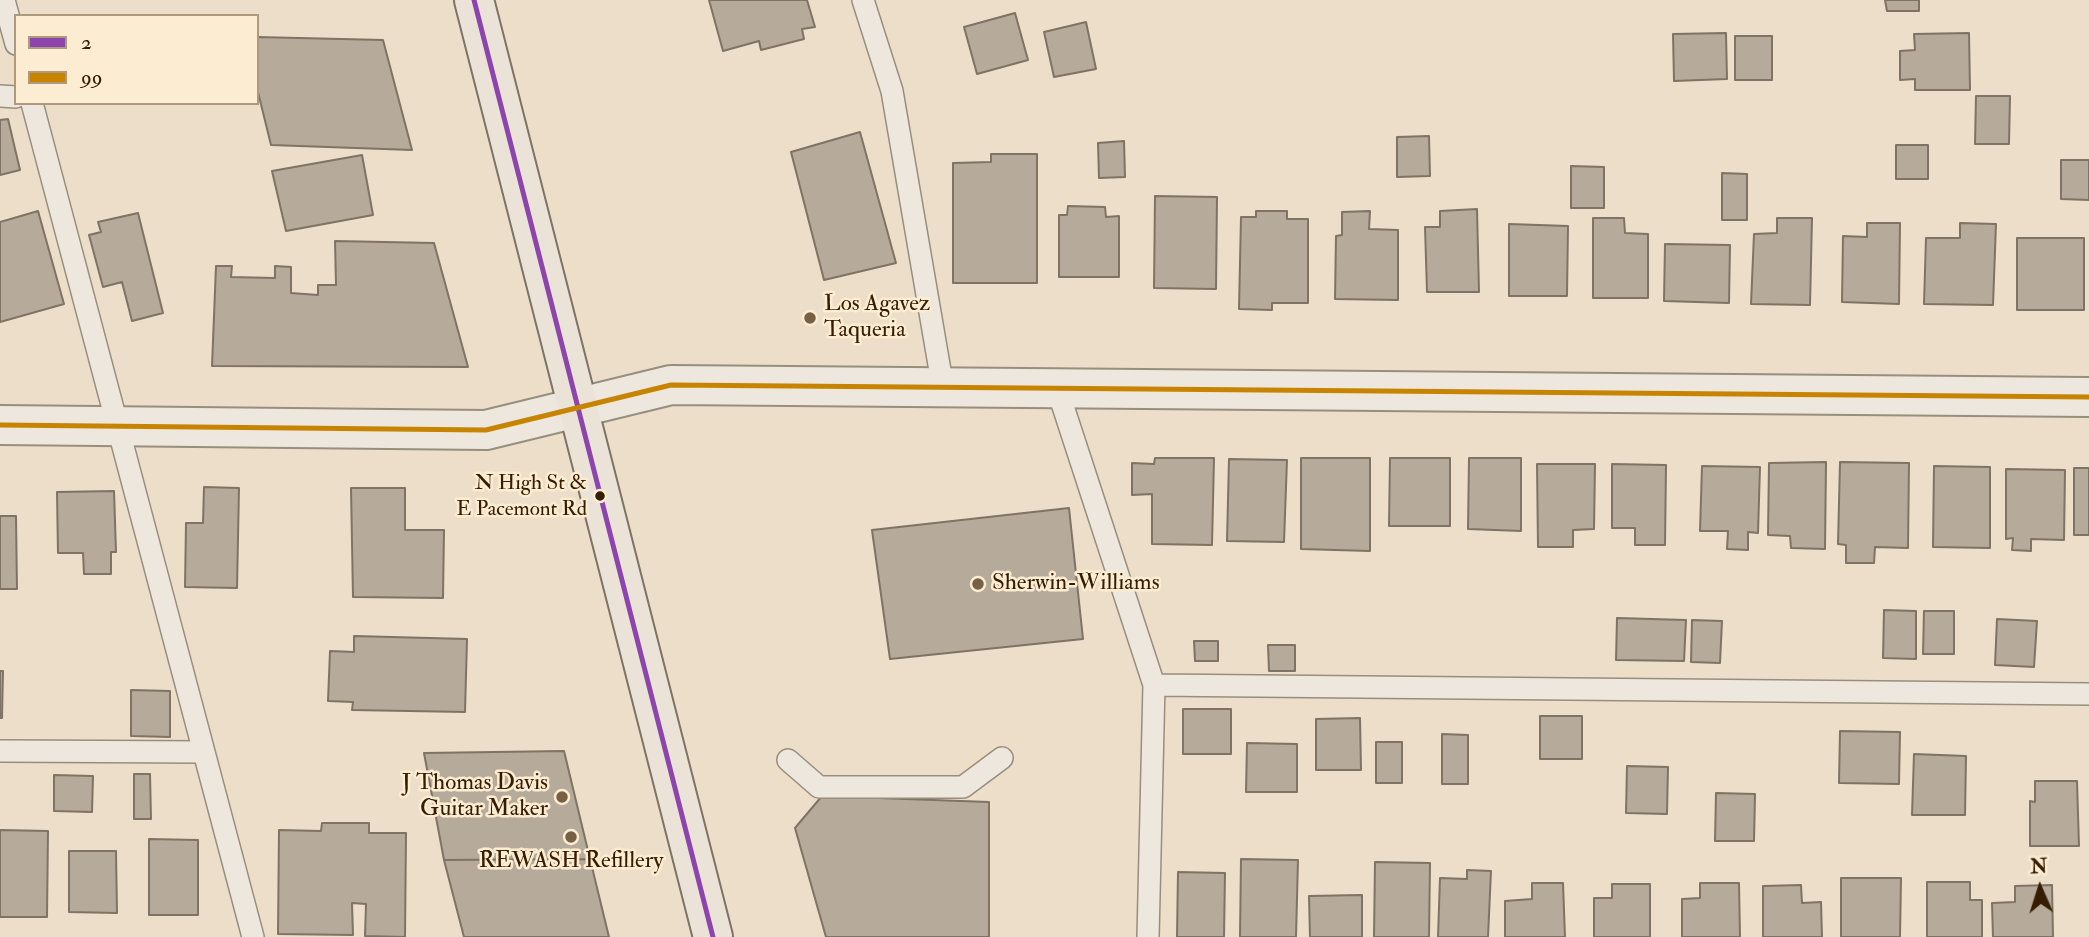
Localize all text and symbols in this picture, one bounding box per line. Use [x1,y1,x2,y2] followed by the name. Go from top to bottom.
[14,14,259,105] legend
[81,29,92,56] text: 2
[81,64,103,91] text: 99
[824,291,930,345] place label: Los Agavez Taqueria
[802,310,818,326] marker: Los Agavez Taqueria
[456,471,587,521] place label: N High St & E Pacemont Rd
[593,489,607,503] marker: N High St & E Pacemont Rd
[992,570,1160,598] place label: Sherwin-Williams
[970,576,986,592] marker: Sherwin-Williams
[402,770,548,824] place label: J Thomas Davis Guitar Maker
[554,789,570,805] marker: J Thomas Davis Guitar Maker
[563,829,579,845] marker: REWASH Refillery
[479,848,663,876] place label: REWASH Refillery
[2005,853,2075,923] north arrow
[2030,855,2048,879] text: N

